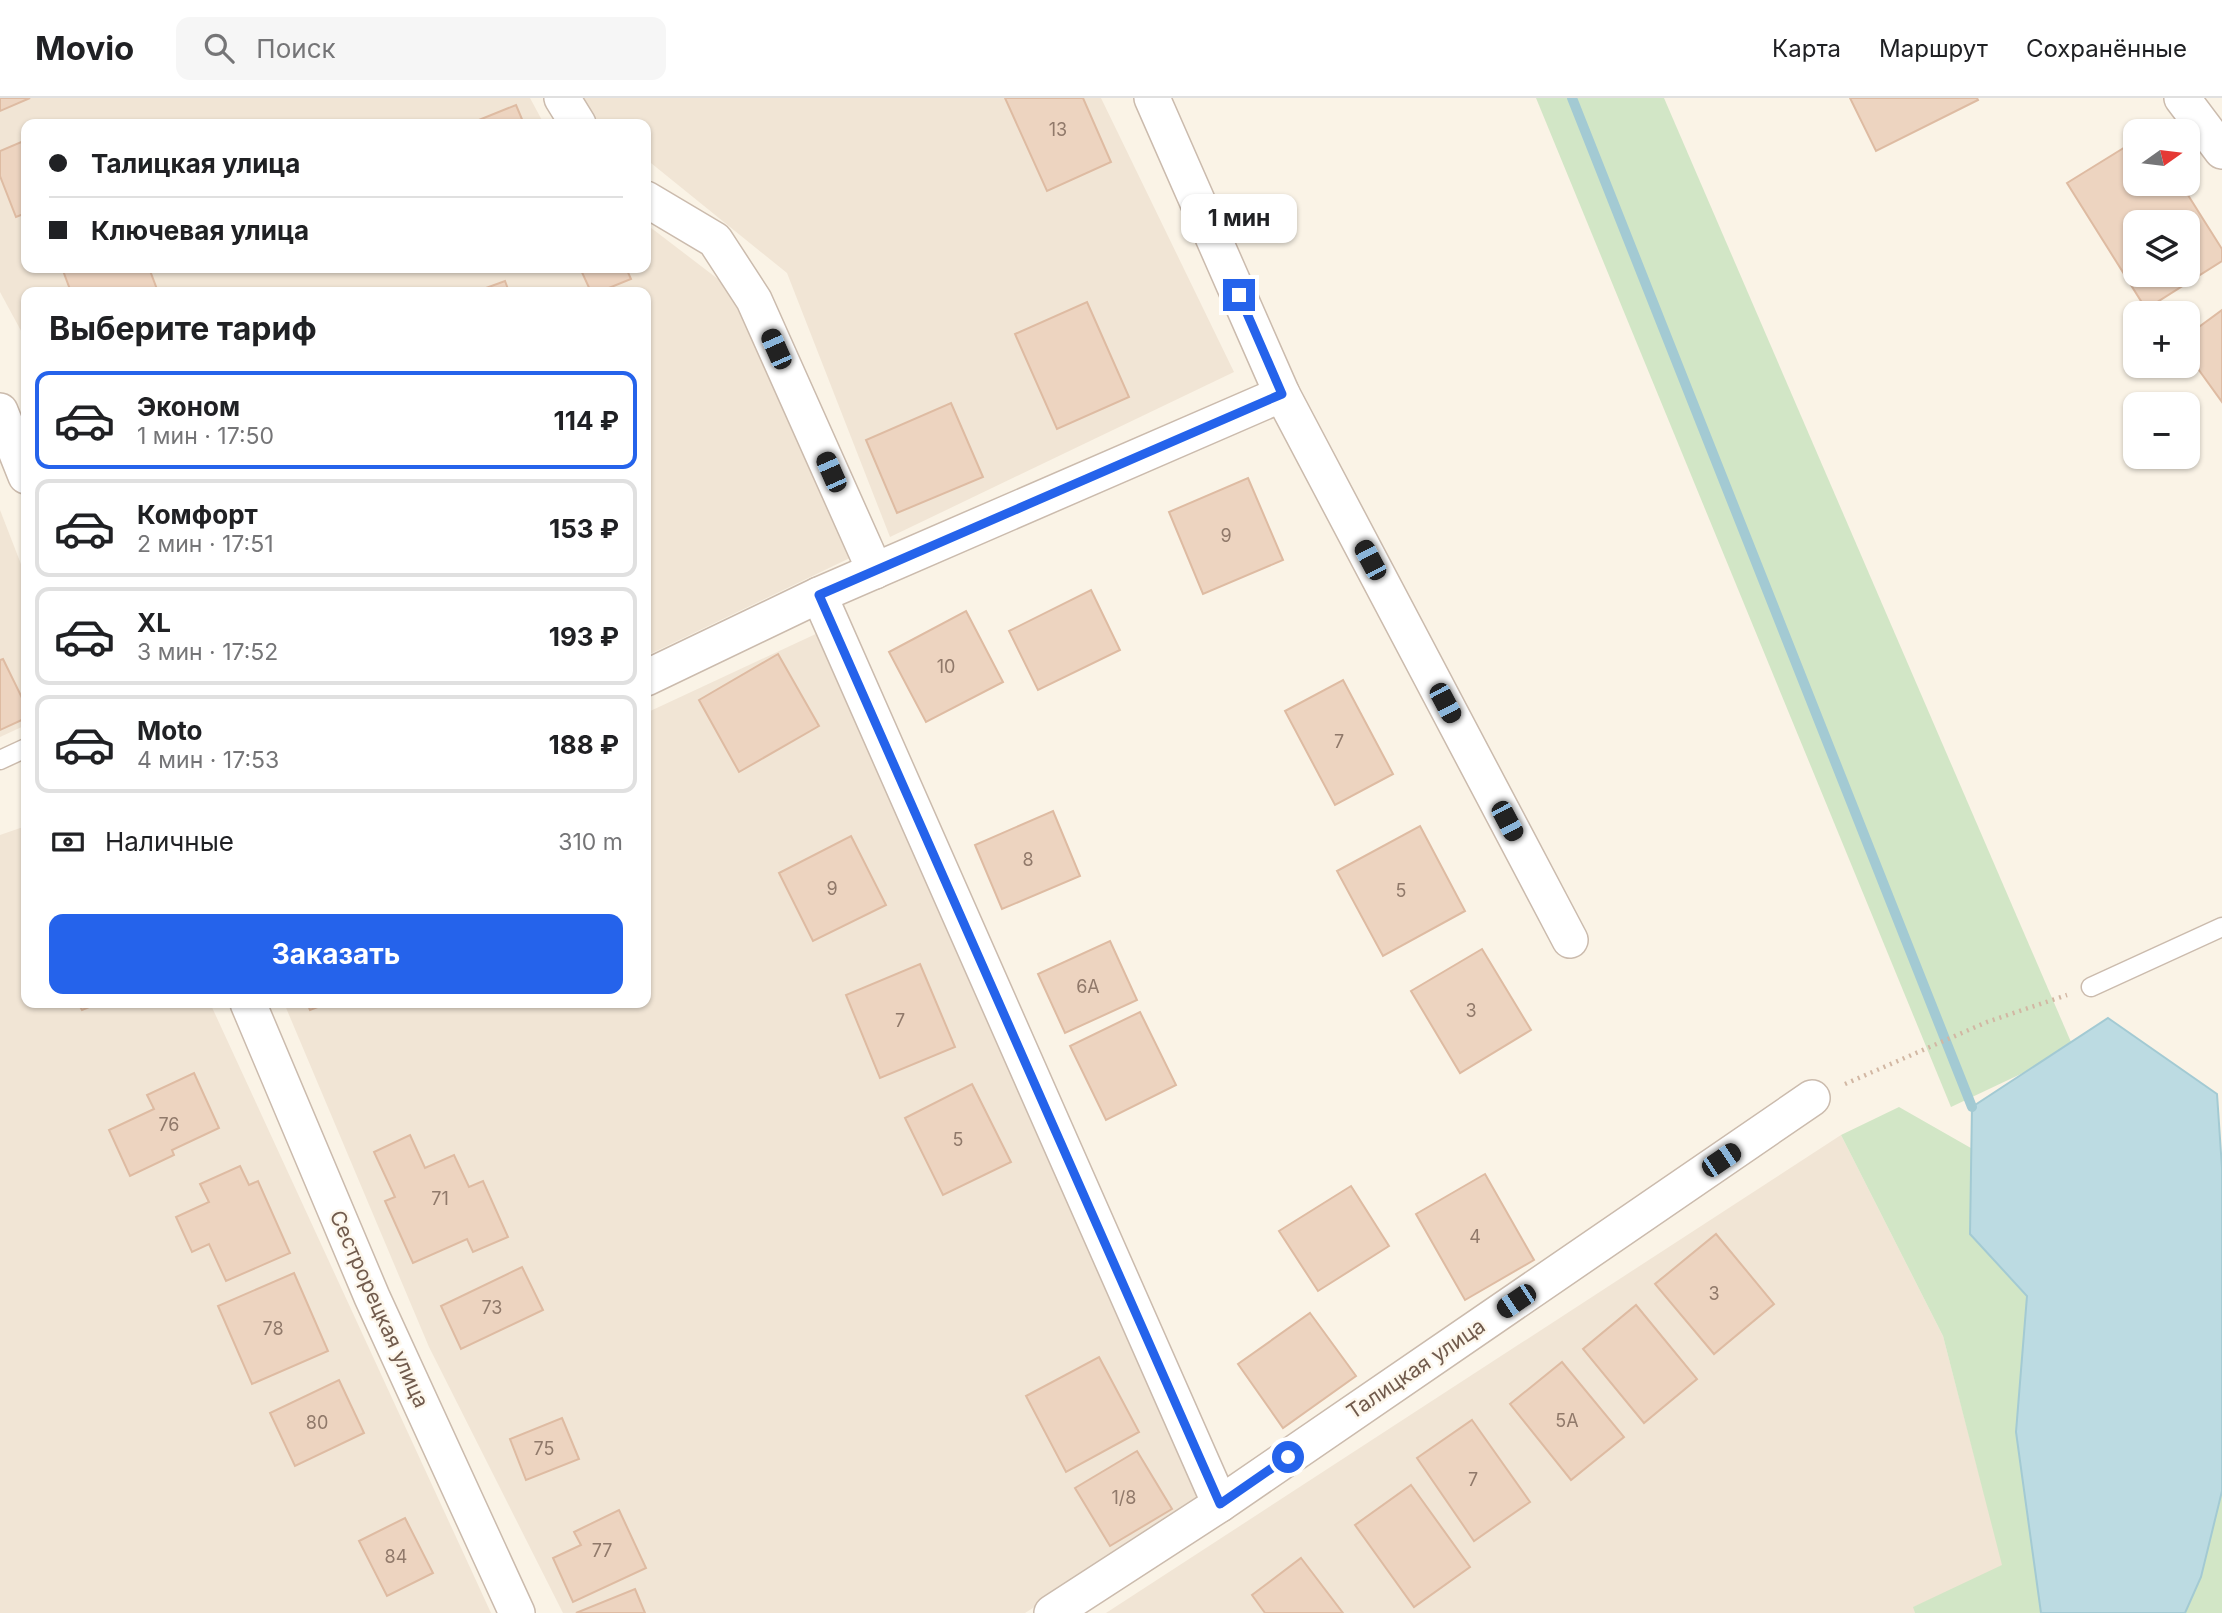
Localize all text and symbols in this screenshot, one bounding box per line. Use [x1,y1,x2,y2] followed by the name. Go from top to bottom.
[176,17,666,80] search box
[35,28,134,68] text: Movio
[200,29,238,67] icon: search
[256,33,336,64] text: Поиск
[1772,34,1841,63] text: Карта
[1879,34,1988,63] text: Маршрут
[2026,34,2187,63] text: Сохранённые
[1049,119,1067,140] house number: 13
[2123,119,2200,196] north arrow
[2123,119,2200,469] map controls
[91,148,300,179] text: Талицкая улица
[1181,194,1297,242] callout: 1 мин
[1208,204,1270,232] text: 1 мин
[2123,210,2200,287] button: layers
[91,215,309,246] text: Ключевая улица
[1223,279,1255,311] route end
[2123,301,2200,378] button: +
[49,309,317,348] text: Выберите тариф
[758,326,795,372] car
[53,389,116,452] icon: car
[137,391,240,422] text: Эконом
[2123,392,2200,469] button: −
[554,405,619,436] text: 114 ₽
[137,422,274,450] text: 1 мин · 17:50
[813,449,850,495] car
[53,497,116,560] icon: car
[137,499,258,530] text: Комфорт
[549,513,619,544] text: 153 ₽
[1220,525,1232,546] house number: 9
[137,530,274,558] text: 2 мин · 17:51
[1351,537,1390,583] car
[53,605,116,668] icon: car
[137,607,171,638] text: XL
[549,621,619,652] text: 193 ₽
[137,638,278,666] text: 3 мин · 17:52
[937,656,955,677] house number: 10
[1426,680,1465,726] car
[53,713,116,776] icon: car
[137,715,202,746] text: Moto
[549,729,619,760] text: 188 ₽
[1334,731,1344,752] house number: 7
[137,746,279,774] text: 4 мин · 17:53
[1488,798,1527,844] car
[49,823,87,861] icon: cash
[105,826,234,857] text: Наличные
[558,828,623,856] text: 310 m
[1022,849,1034,870] house number: 8
[826,878,838,899] house number: 9
[1396,880,1406,901] house number: 5
[49,914,623,994] button: Заказать
[1076,976,1100,997] house number: 6А
[1465,1000,1477,1021] house number: 3
[895,1010,905,1031] house number: 7
[158,1114,180,1135] house number: 76
[953,1129,963,1150] house number: 5
[1698,1140,1745,1180] car
[431,1188,449,1209] house number: 71
[325,1206,434,1411] street label: Сестрорецкая улица
[1469,1226,1481,1247] house number: 4
[1493,1281,1540,1321] car
[1708,1283,1720,1304] house number: 3
[481,1297,503,1318] house number: 73
[1342,1313,1490,1424] street label: Талицкая улица
[262,1318,284,1339] house number: 78
[1555,1410,1579,1431] house number: 5А
[306,1412,328,1433] house number: 80
[534,1438,554,1459] house number: 75
[1272,1441,1304,1473] route start
[1468,1469,1478,1490] house number: 7
[1112,1487,1136,1508] house number: 1/8
[592,1540,612,1561] house number: 77
[385,1546,407,1567] house number: 84

